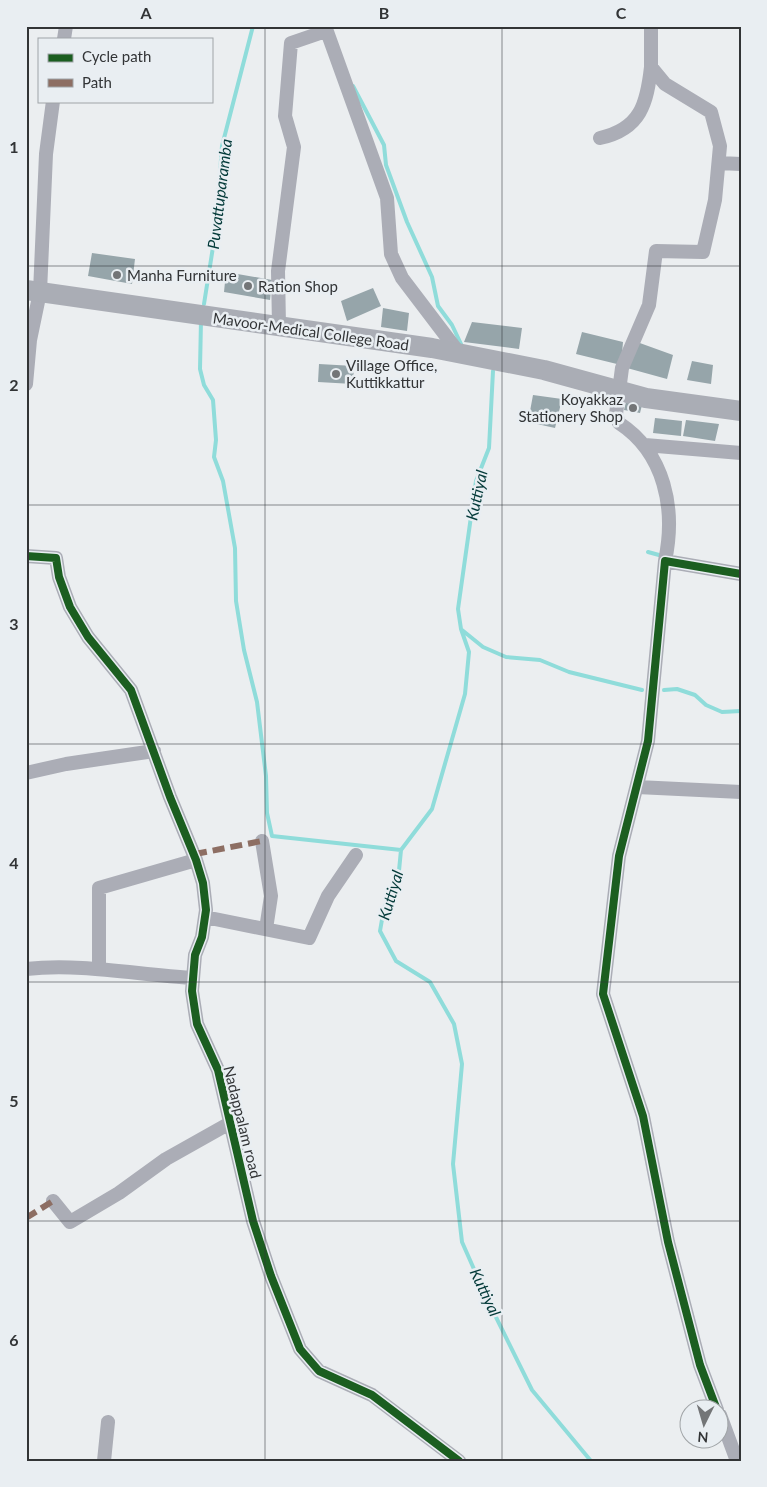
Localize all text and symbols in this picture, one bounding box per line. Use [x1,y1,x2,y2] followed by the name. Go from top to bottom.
[139,3,152,22] text: A
[379,3,389,22] text: B
[616,3,627,22] text: C
[38,38,212,102] legend
[82,47,151,65] text: Cycle path
[82,73,112,91] text: Path
[9,137,19,156] text: 1
[203,138,235,250] water label: Puvattuparamba
[127,266,237,284] place label: Manha Furniture
[111,269,123,281] marker: Manha Furniture
[258,277,338,295] place label: Ration Shop
[242,280,254,292] marker: Ration Shop
[212,308,410,354] street label: Mavoor-Medical College Road
[346,356,437,391] place label: Village Office, Kuttikkattur
[330,368,342,380] marker: Village Office, Kuttikkattur
[9,375,19,394] text: 2
[518,390,623,425] place label: Koyakkaz Stationery Shop
[627,402,639,414] marker: Koyakkaz Stationery Shop
[461,468,491,522] water label: Kuttiyal
[9,614,19,633] text: 3
[9,853,19,872] text: 4
[373,868,407,922] water label: Kuttiyal
[220,1064,266,1180] street label: Nadappalam road
[9,1091,19,1110] text: 5
[467,1265,506,1319] water label: Kuttiyal
[9,1330,19,1349] text: 6
[680,1400,730,1450] north arrow
[697,1429,709,1446] text: N

